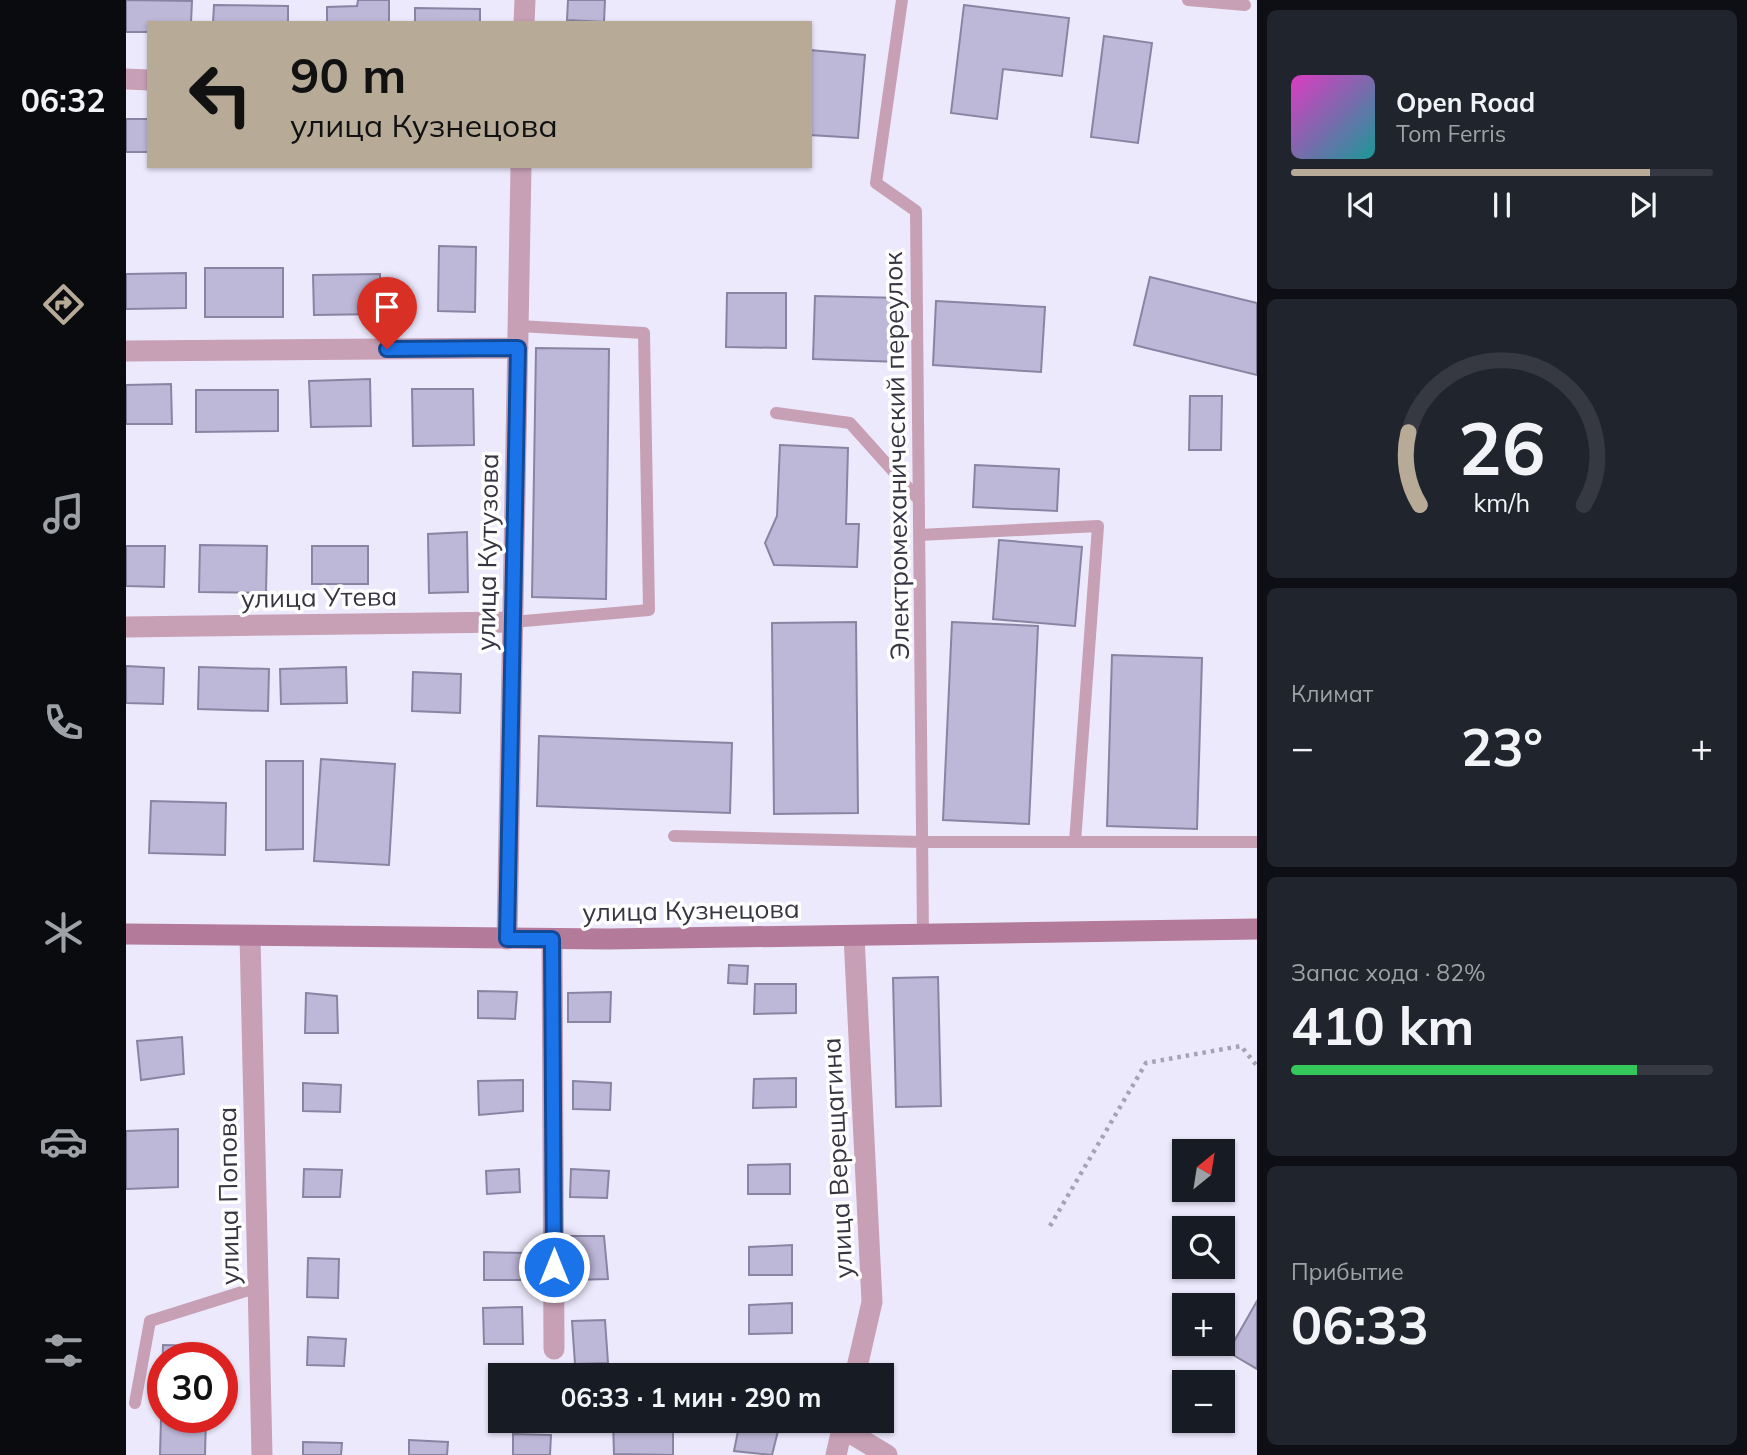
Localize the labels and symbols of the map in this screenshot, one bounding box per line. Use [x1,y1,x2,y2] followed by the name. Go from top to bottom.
[876,252,916,660] street label: Электромеханический переулок
[357,277,417,349] pin
[469,453,505,651] street label: улица Кутузова
[241,579,397,615] street label: улица Утева
[582,892,800,928] street label: улица Кузнецова
[814,1037,860,1279] street label: улица Верещагина
[210,1106,246,1286] street label: улица Попова
[1172,1139,1236,1202] north arrow
[517,1230,591,1304] position arrow
[147,1342,238,1433] speed limit sign: 30

